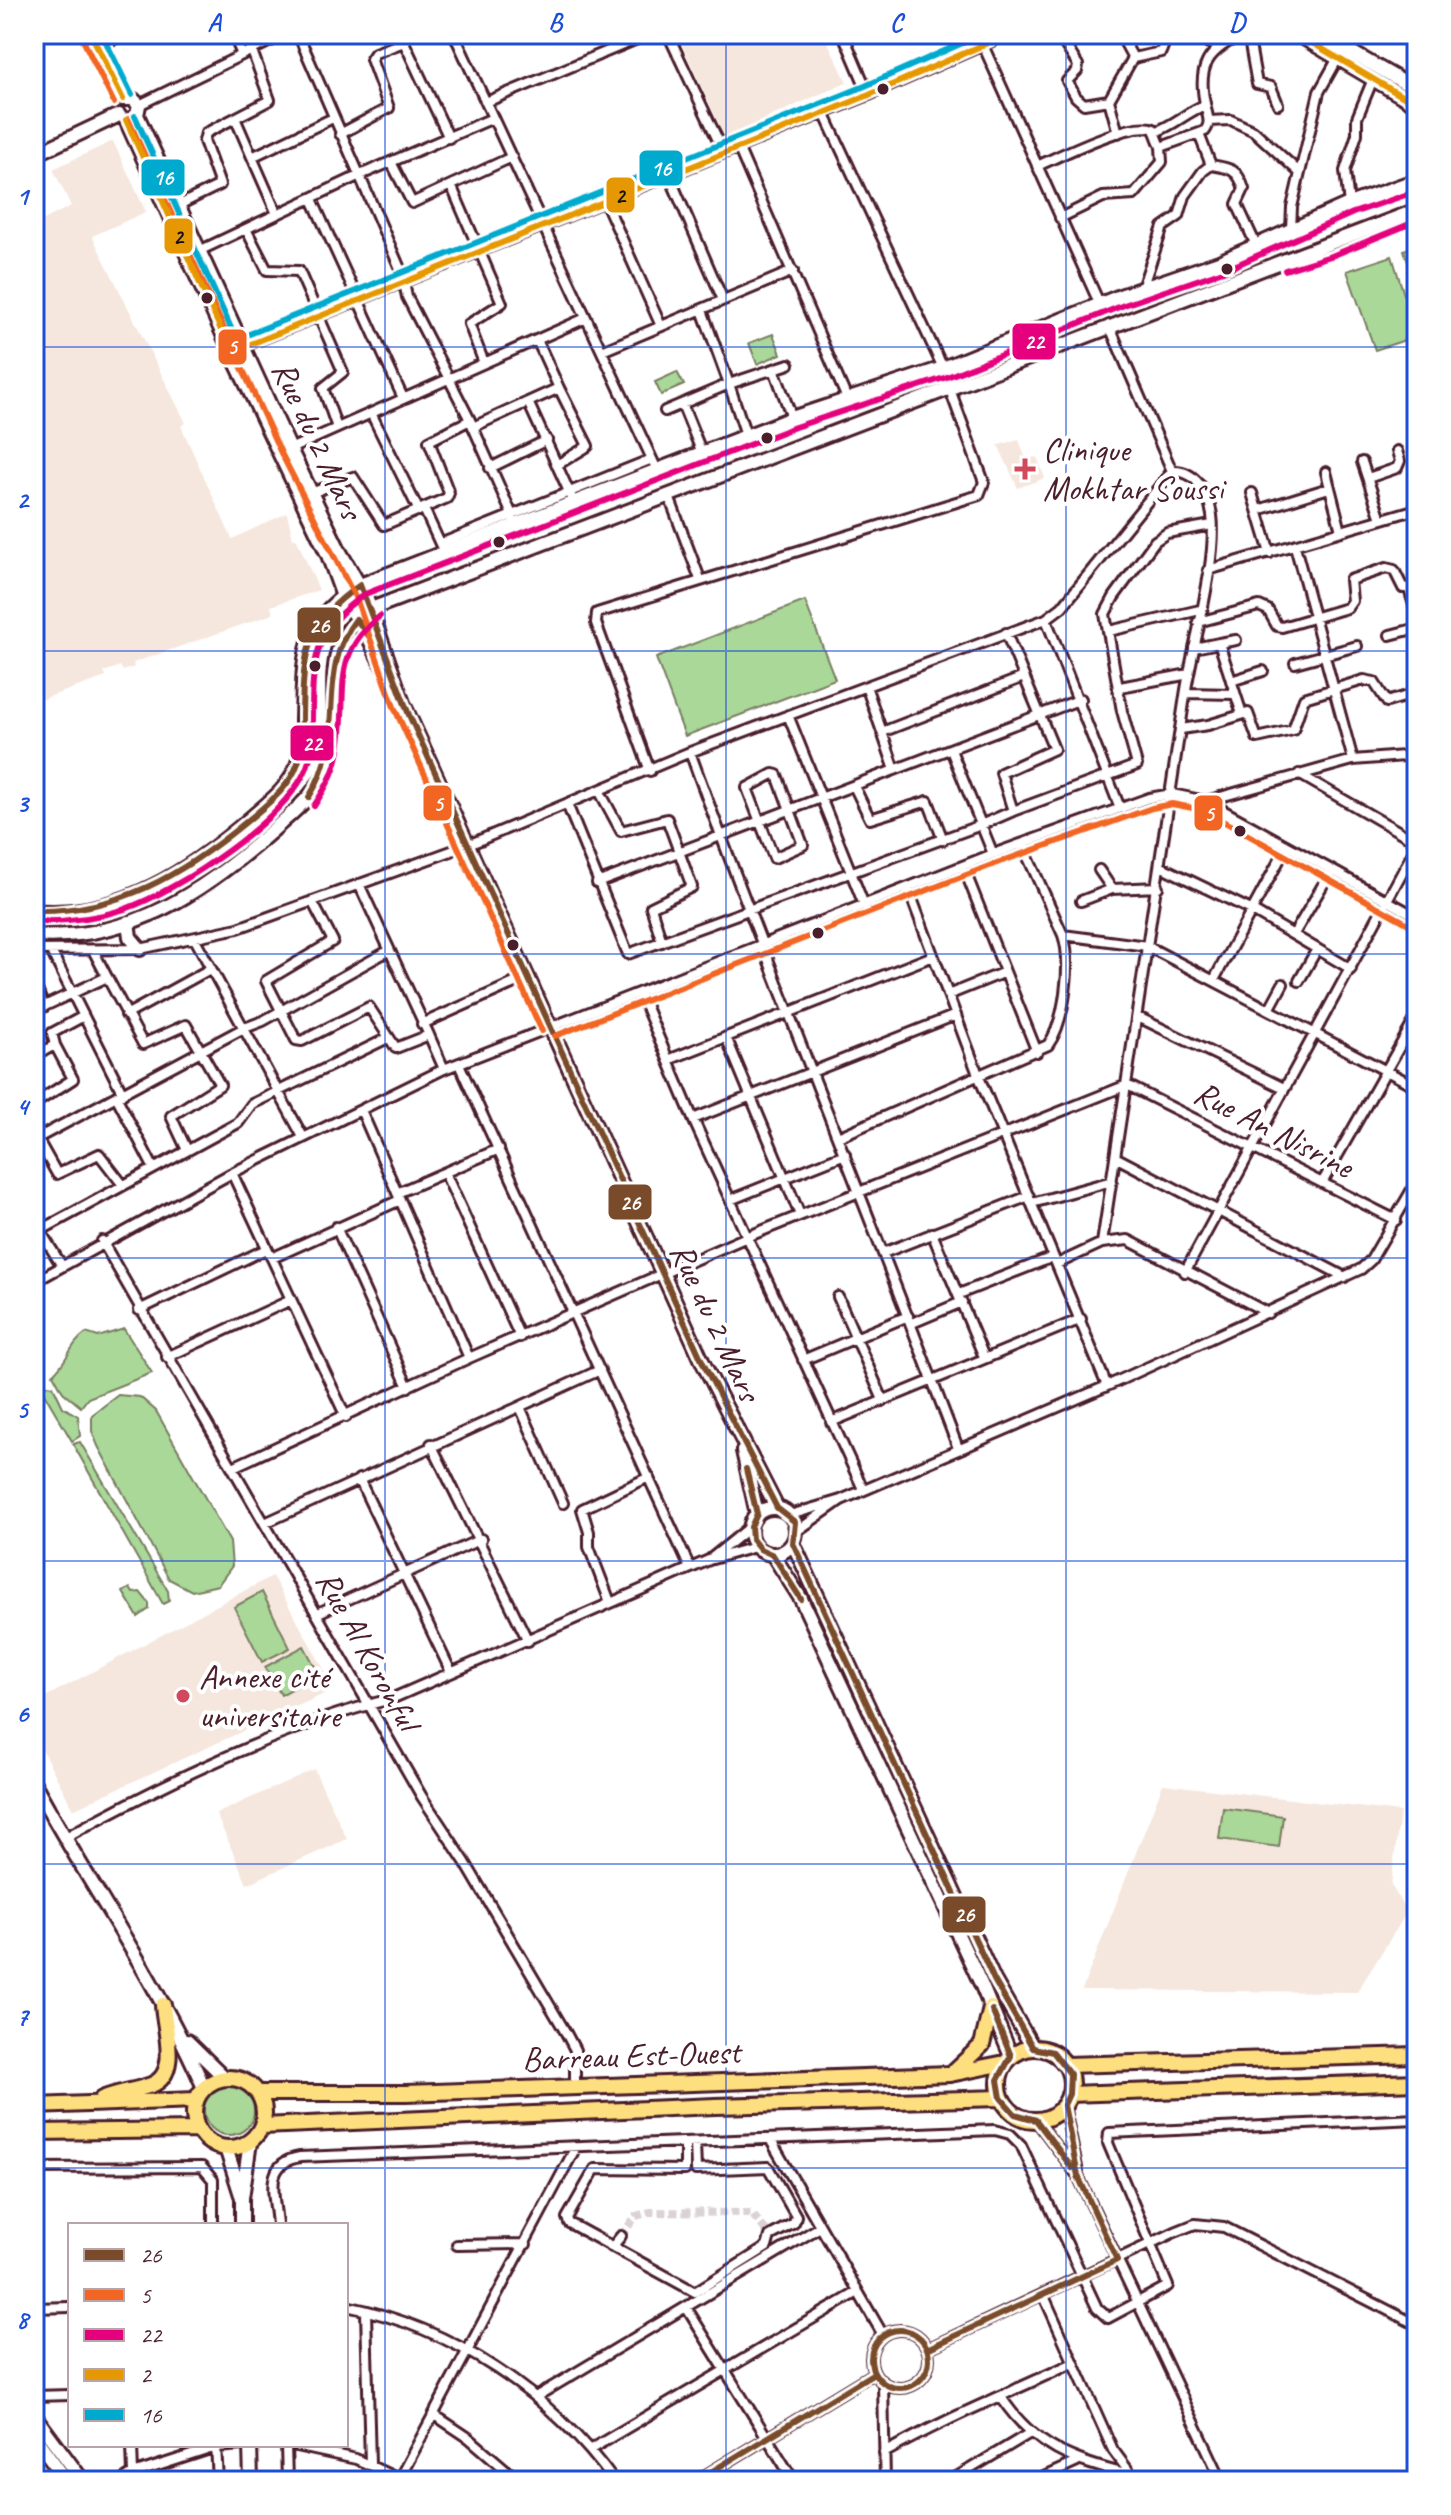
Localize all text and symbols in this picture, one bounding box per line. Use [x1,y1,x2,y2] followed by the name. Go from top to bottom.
[207,6,222,39] text: A
[548,6,564,39] text: B
[890,6,906,39] text: C
[1229,6,1247,39] text: D
[875,81,891,97] unlabelled marker
[638,149,684,187] line badge: 16
[651,155,673,183] text: 16
[140,158,186,197] line badge: 16
[153,164,175,192] text: 16
[605,176,636,214] line badge: 2
[16,180,31,213] text: 1
[615,182,627,210] text: 2
[163,217,194,255] line badge: 2
[173,223,185,251] text: 2
[1219,261,1235,277] unlabelled marker
[199,290,215,306] unlabelled marker
[1011,322,1057,361] line badge: 22
[217,328,248,366] line badge: 5
[1024,328,1046,356] text: 22
[227,333,239,361] text: 5
[263,354,374,528] street label: Rue du 2 Mars
[1043,428,1227,510] place label: Clinique Mokhtar Soussi
[759,430,775,446] unlabelled marker
[1014,458,1036,480] marker: Clinique Mokhtar Soussi
[16,483,30,516] text: 2
[491,534,507,550] unlabelled marker
[296,606,342,644] line badge: 26
[309,612,331,640] text: 26
[307,658,323,674] unlabelled marker
[289,724,335,762] line badge: 22
[302,730,324,758] text: 22
[422,784,453,822] line badge: 5
[16,787,30,820] text: 3
[433,790,445,818] text: 5
[1193,794,1224,832] line badge: 5
[1204,800,1216,828] text: 5
[1232,823,1248,839] unlabelled marker
[810,925,826,941] unlabelled marker
[505,937,521,953] unlabelled marker
[1187,1071,1362,1188] street label: Rue An Nisrine
[16,1090,31,1123] text: 4
[607,1183,653,1221] line badge: 26
[620,1189,642,1217] text: 26
[661,1236,772,1410] street label: Rue du 2 Mars
[16,1393,30,1426] text: 5
[307,1563,432,1743] street label: Rue Al Koronful
[199,1655,343,1737] place label: Annexe cité universitaire
[174,1687,192,1705] marker: Annexe cité universitaire
[16,1697,30,1730] text: 6
[941,1895,987,1934] line badge: 26
[954,1901,976,1929] text: 26
[16,2000,30,2033] text: 7
[521,2030,744,2080] street label: Barreau Est-Ouest
[68,2223,348,2447] legend
[140,2240,163,2270] text: 26
[140,2280,152,2310] text: 5
[16,2303,31,2336] text: 8
[140,2320,164,2350] text: 22
[140,2360,153,2390] text: 2
[140,2400,163,2430] text: 16

